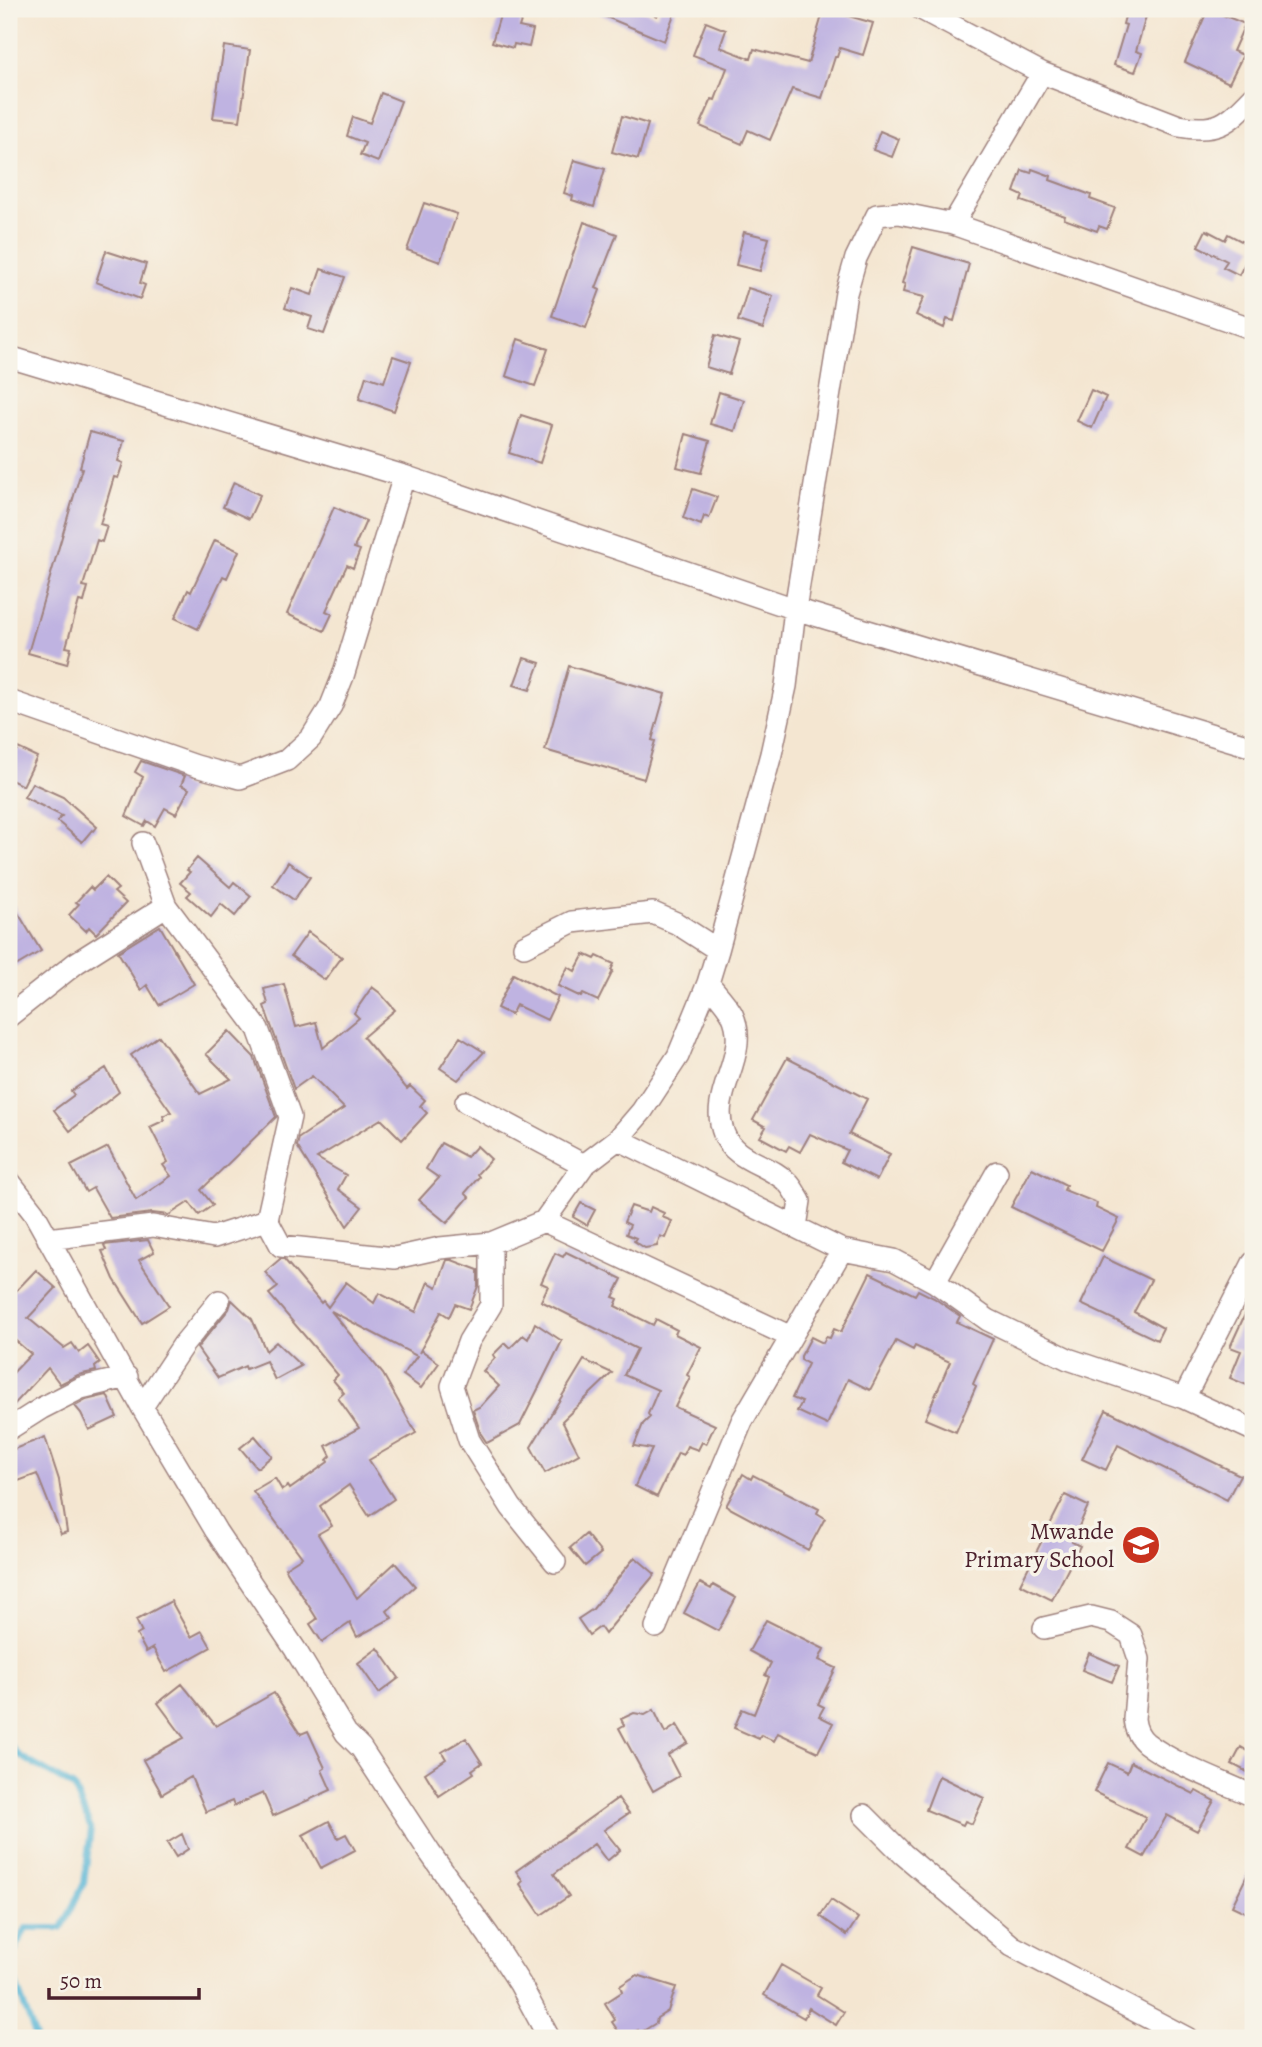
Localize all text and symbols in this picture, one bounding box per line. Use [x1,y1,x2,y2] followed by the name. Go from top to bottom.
[964,1515,1114,1575] place label: Mwande Primary School
[1120,1524,1162,1566] school or university icon: Mwande Primary School
[49,1956,200,2000] scale bar
[60,1967,102,1995] text: 50 m

